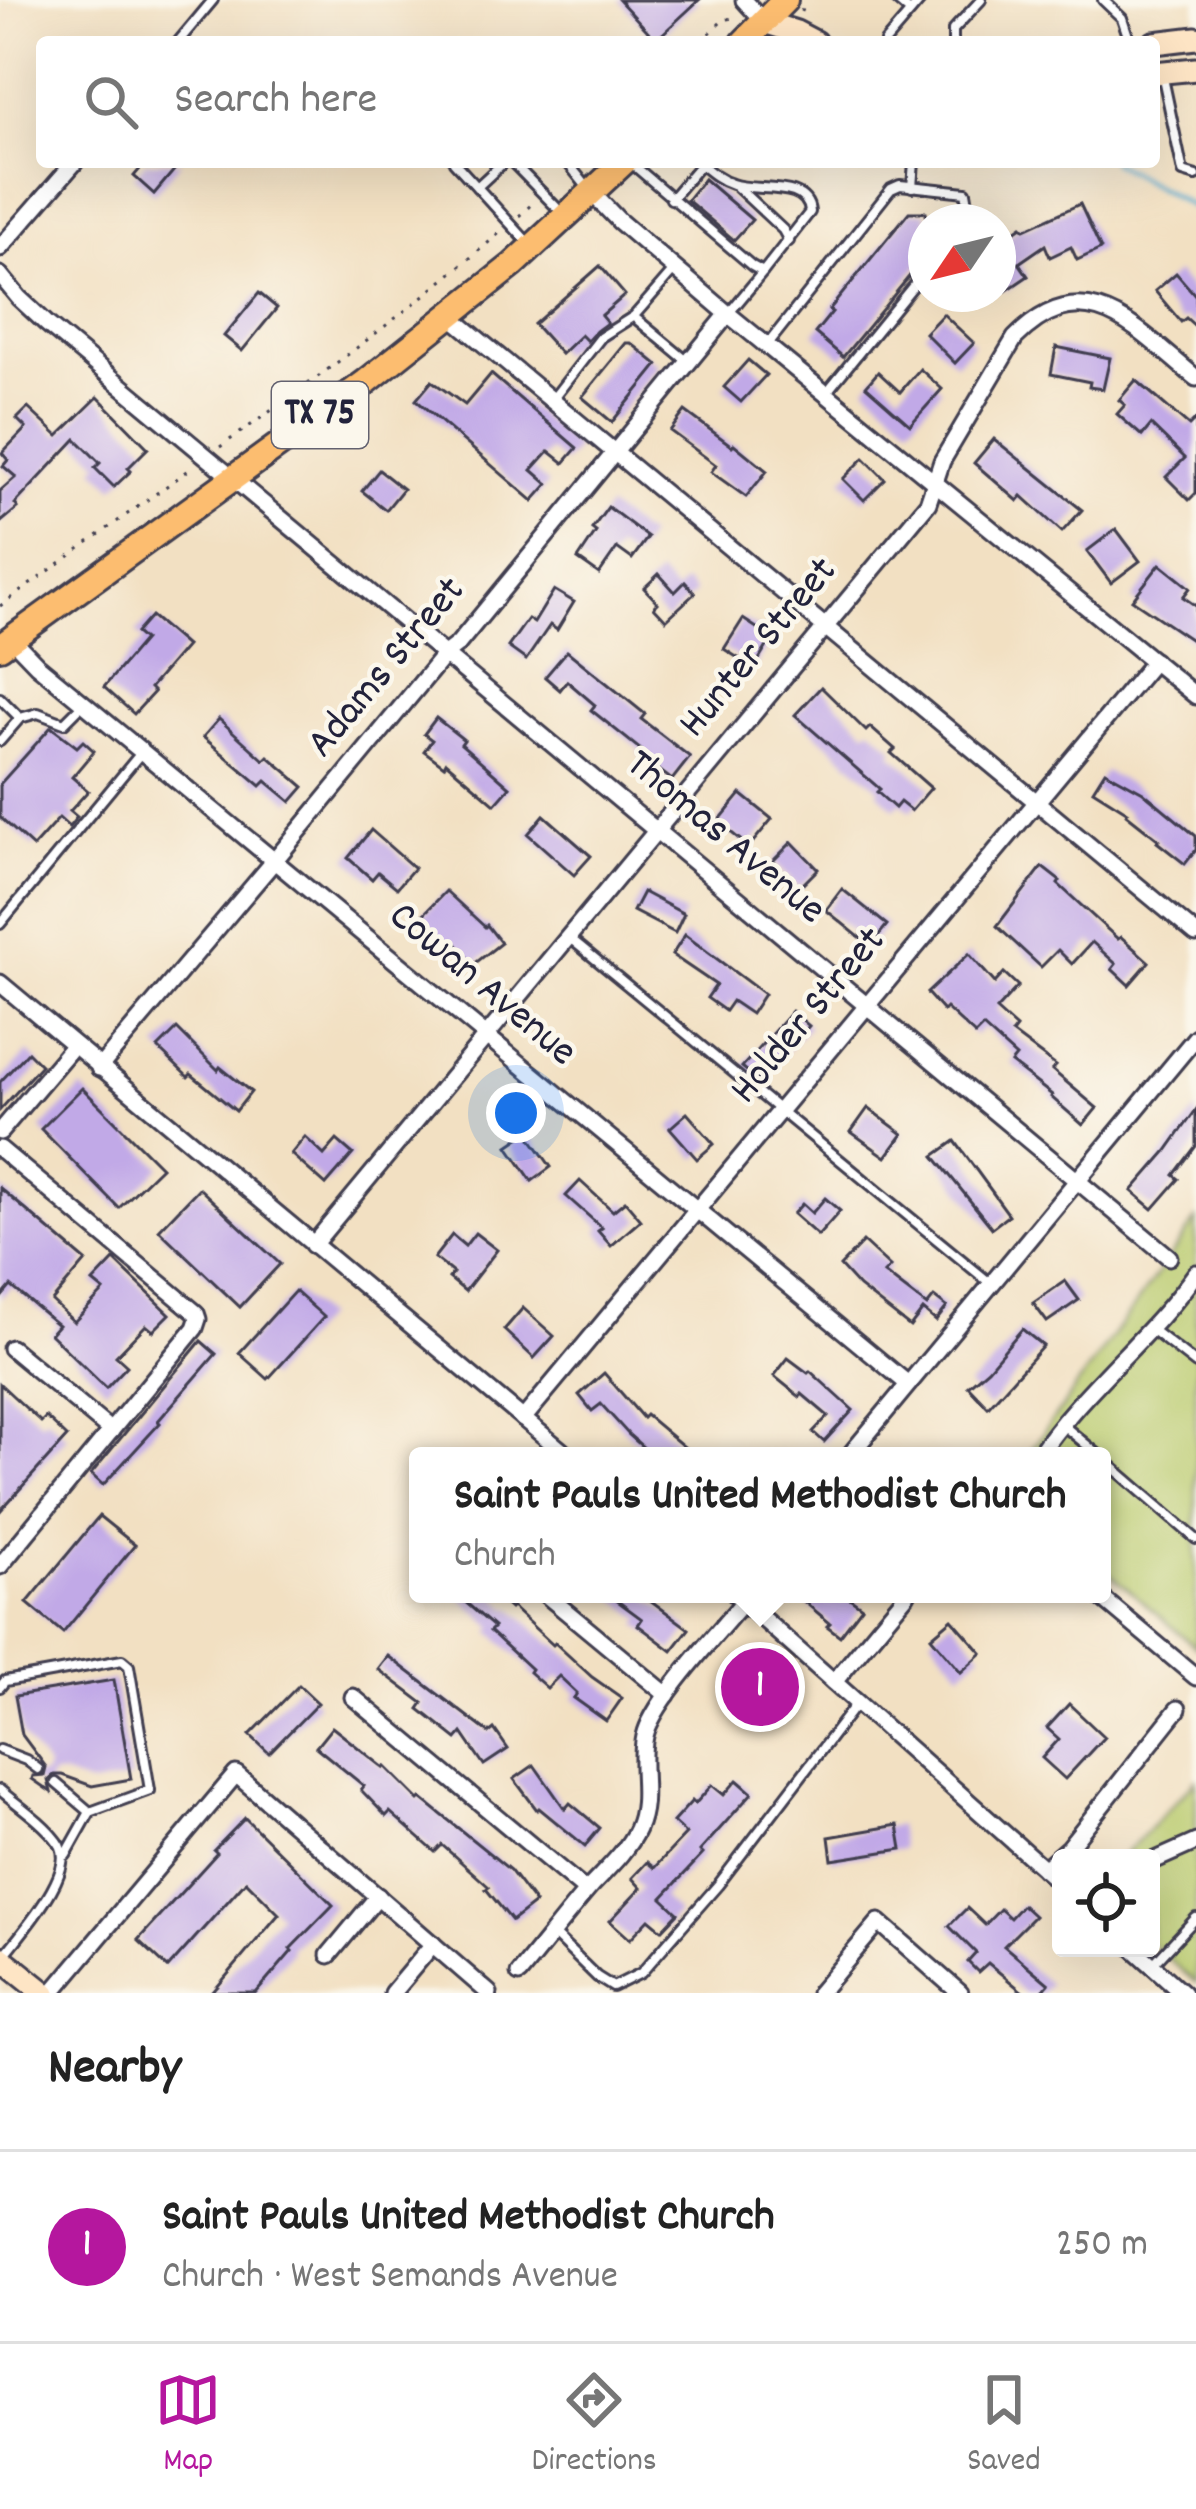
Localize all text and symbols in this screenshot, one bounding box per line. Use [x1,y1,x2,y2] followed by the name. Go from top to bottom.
[36,36,1160,168] search box
[78,69,144,135] icon: search
[174,70,377,134] text: Search here
[908,204,1016,312] north arrow
[272,382,368,448] road number: TX 75
[666,545,854,753] street label: Hunter Street
[294,565,482,773] street label: Adams Street
[611,737,837,941] street label: Thomas Avenue
[374,889,588,1083] street label: Cowan Avenue
[718,915,902,1119] street label: Holder Street
[486,1083,546,1143] your location
[409,1447,1111,1603] popup
[454,1466,1066,1530] text: Saint Pauls United Methodist Church
[454,1530,556,1585] text: Church
[721,1642,799,1732] pin: 1
[1052,1849,1160,1957] map controls
[1052,1849,1160,1957] button: locate
[48,2035,181,2107] text: Nearby
[162,2187,775,2251] text: Saint Pauls United Methodist Church
[83,2219,91,2274] text: 1
[1056,2219,1148,2274] text: 250 m
[162,2251,618,2306] text: Church · West Semands Avenue
[155,2367,221,2486] tab: Map
[532,2367,657,2486] tab: Directions
[967,2367,1041,2486] tab: Saved

